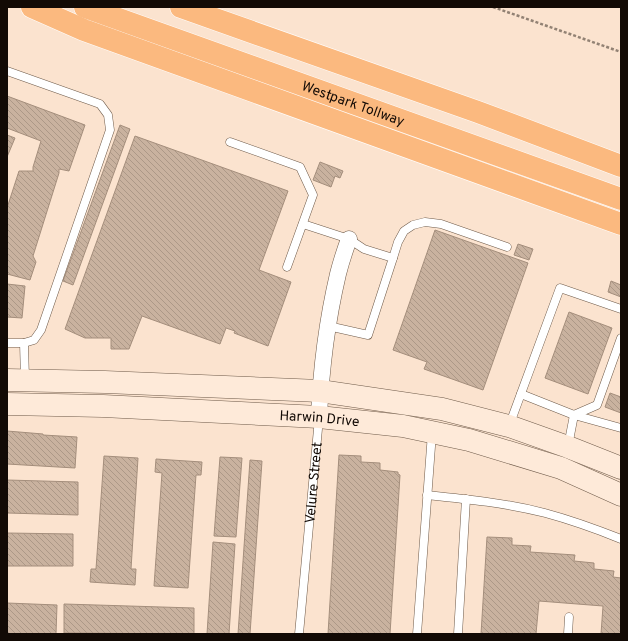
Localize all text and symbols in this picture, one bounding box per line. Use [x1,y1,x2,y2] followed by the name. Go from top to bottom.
[299,78,406,131] street label: Westpark Tollway
[279,408,360,431] street label: Harwin Drive
[302,441,327,524] street label: Velure Street

